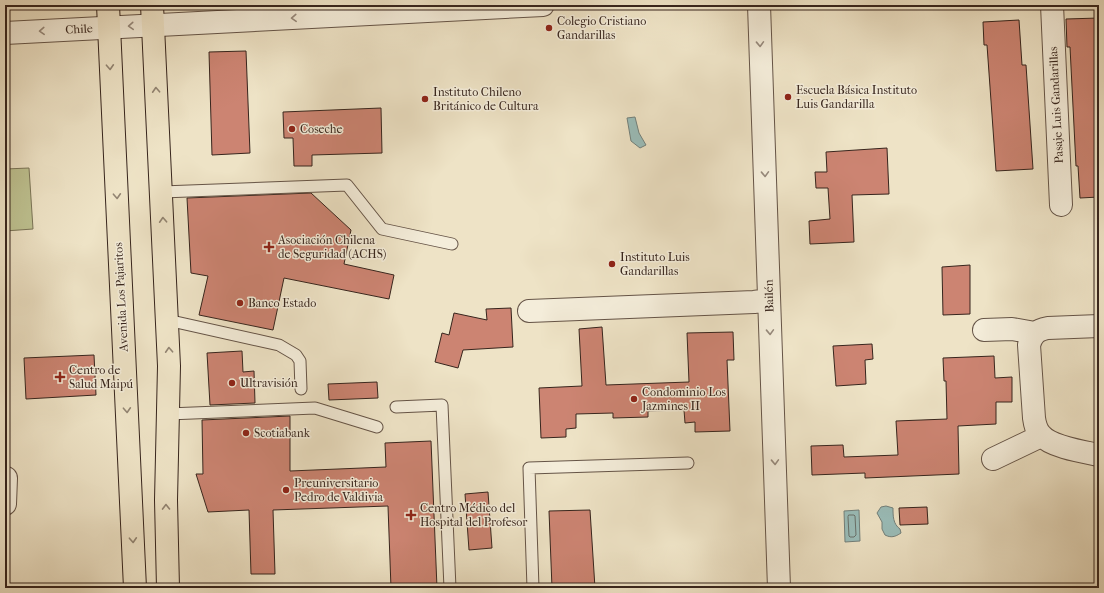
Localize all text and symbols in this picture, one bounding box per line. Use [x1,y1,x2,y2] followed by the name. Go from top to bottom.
[291,14,297,22] one-way arrow
[557,14,646,42] place label: Colegio Cristiano Gandarillas
[65,21,93,37] street label: Chile
[128,22,134,31] one-way arrow
[544,23,554,33] marker: Colegio Cristiano Gandarillas
[39,27,45,35] one-way arrow
[756,41,765,47] one-way arrow
[1046,46,1066,164] street label: Pasaje Luis Gandarillas
[106,64,115,70] one-way arrow
[796,83,917,111] place label: Escuela Básica Instituto Luis Gandarilla
[433,85,539,113] place label: Instituto Chileno Británico de Cultura
[152,87,161,93] one-way arrow
[783,92,793,102] marker: Escuela Básica Instituto Luis Gandarilla
[420,94,430,104] marker: Instituto Chileno Británico de Cultura
[300,122,342,136] place label: Coseche
[287,124,297,134] marker: Coseche
[761,171,769,177] one-way arrow
[112,193,121,199] one-way arrow
[159,217,167,223] one-way arrow
[277,233,386,261] place label: Asociación Chilena de Seguridad (ACHS)
[111,241,131,353] street label: Avenida Los Pajaritos
[263,241,275,253] marker: Asociación Chilena de Seguridad (ACHS)
[620,250,690,278] place label: Instituto Luis Gandarillas
[607,259,617,269] marker: Instituto Luis Gandarillas
[761,279,777,313] street label: Bailén
[248,296,316,310] place label: Banco Estado
[235,298,245,308] marker: Banco Estado
[766,329,775,335] one-way arrow
[164,347,173,353] one-way arrow
[69,363,133,391] place label: Centro de Salud Maipú
[54,371,66,383] marker: Centro de Salud Maipú
[240,376,298,390] place label: Ultravisión
[227,378,237,388] marker: Ultravisión
[641,385,727,413] place label: Condominio Los Jazmines II
[629,394,639,404] marker: Condominio Los Jazmines II
[122,407,131,413] one-way arrow
[254,426,311,440] place label: Scotiabank
[241,428,251,438] marker: Scotiabank
[771,459,779,465] one-way arrow
[294,476,383,504] place label: Preuniversitario Pedro de Valdivia
[281,485,291,495] marker: Preuniversitario Pedro de Valdivia
[420,501,528,529] place label: Centro Médico del Hospital del Profesor
[162,504,170,510] one-way arrow
[405,509,417,521] marker: Centro Médico del Hospital del Profesor
[128,537,137,543] one-way arrow

